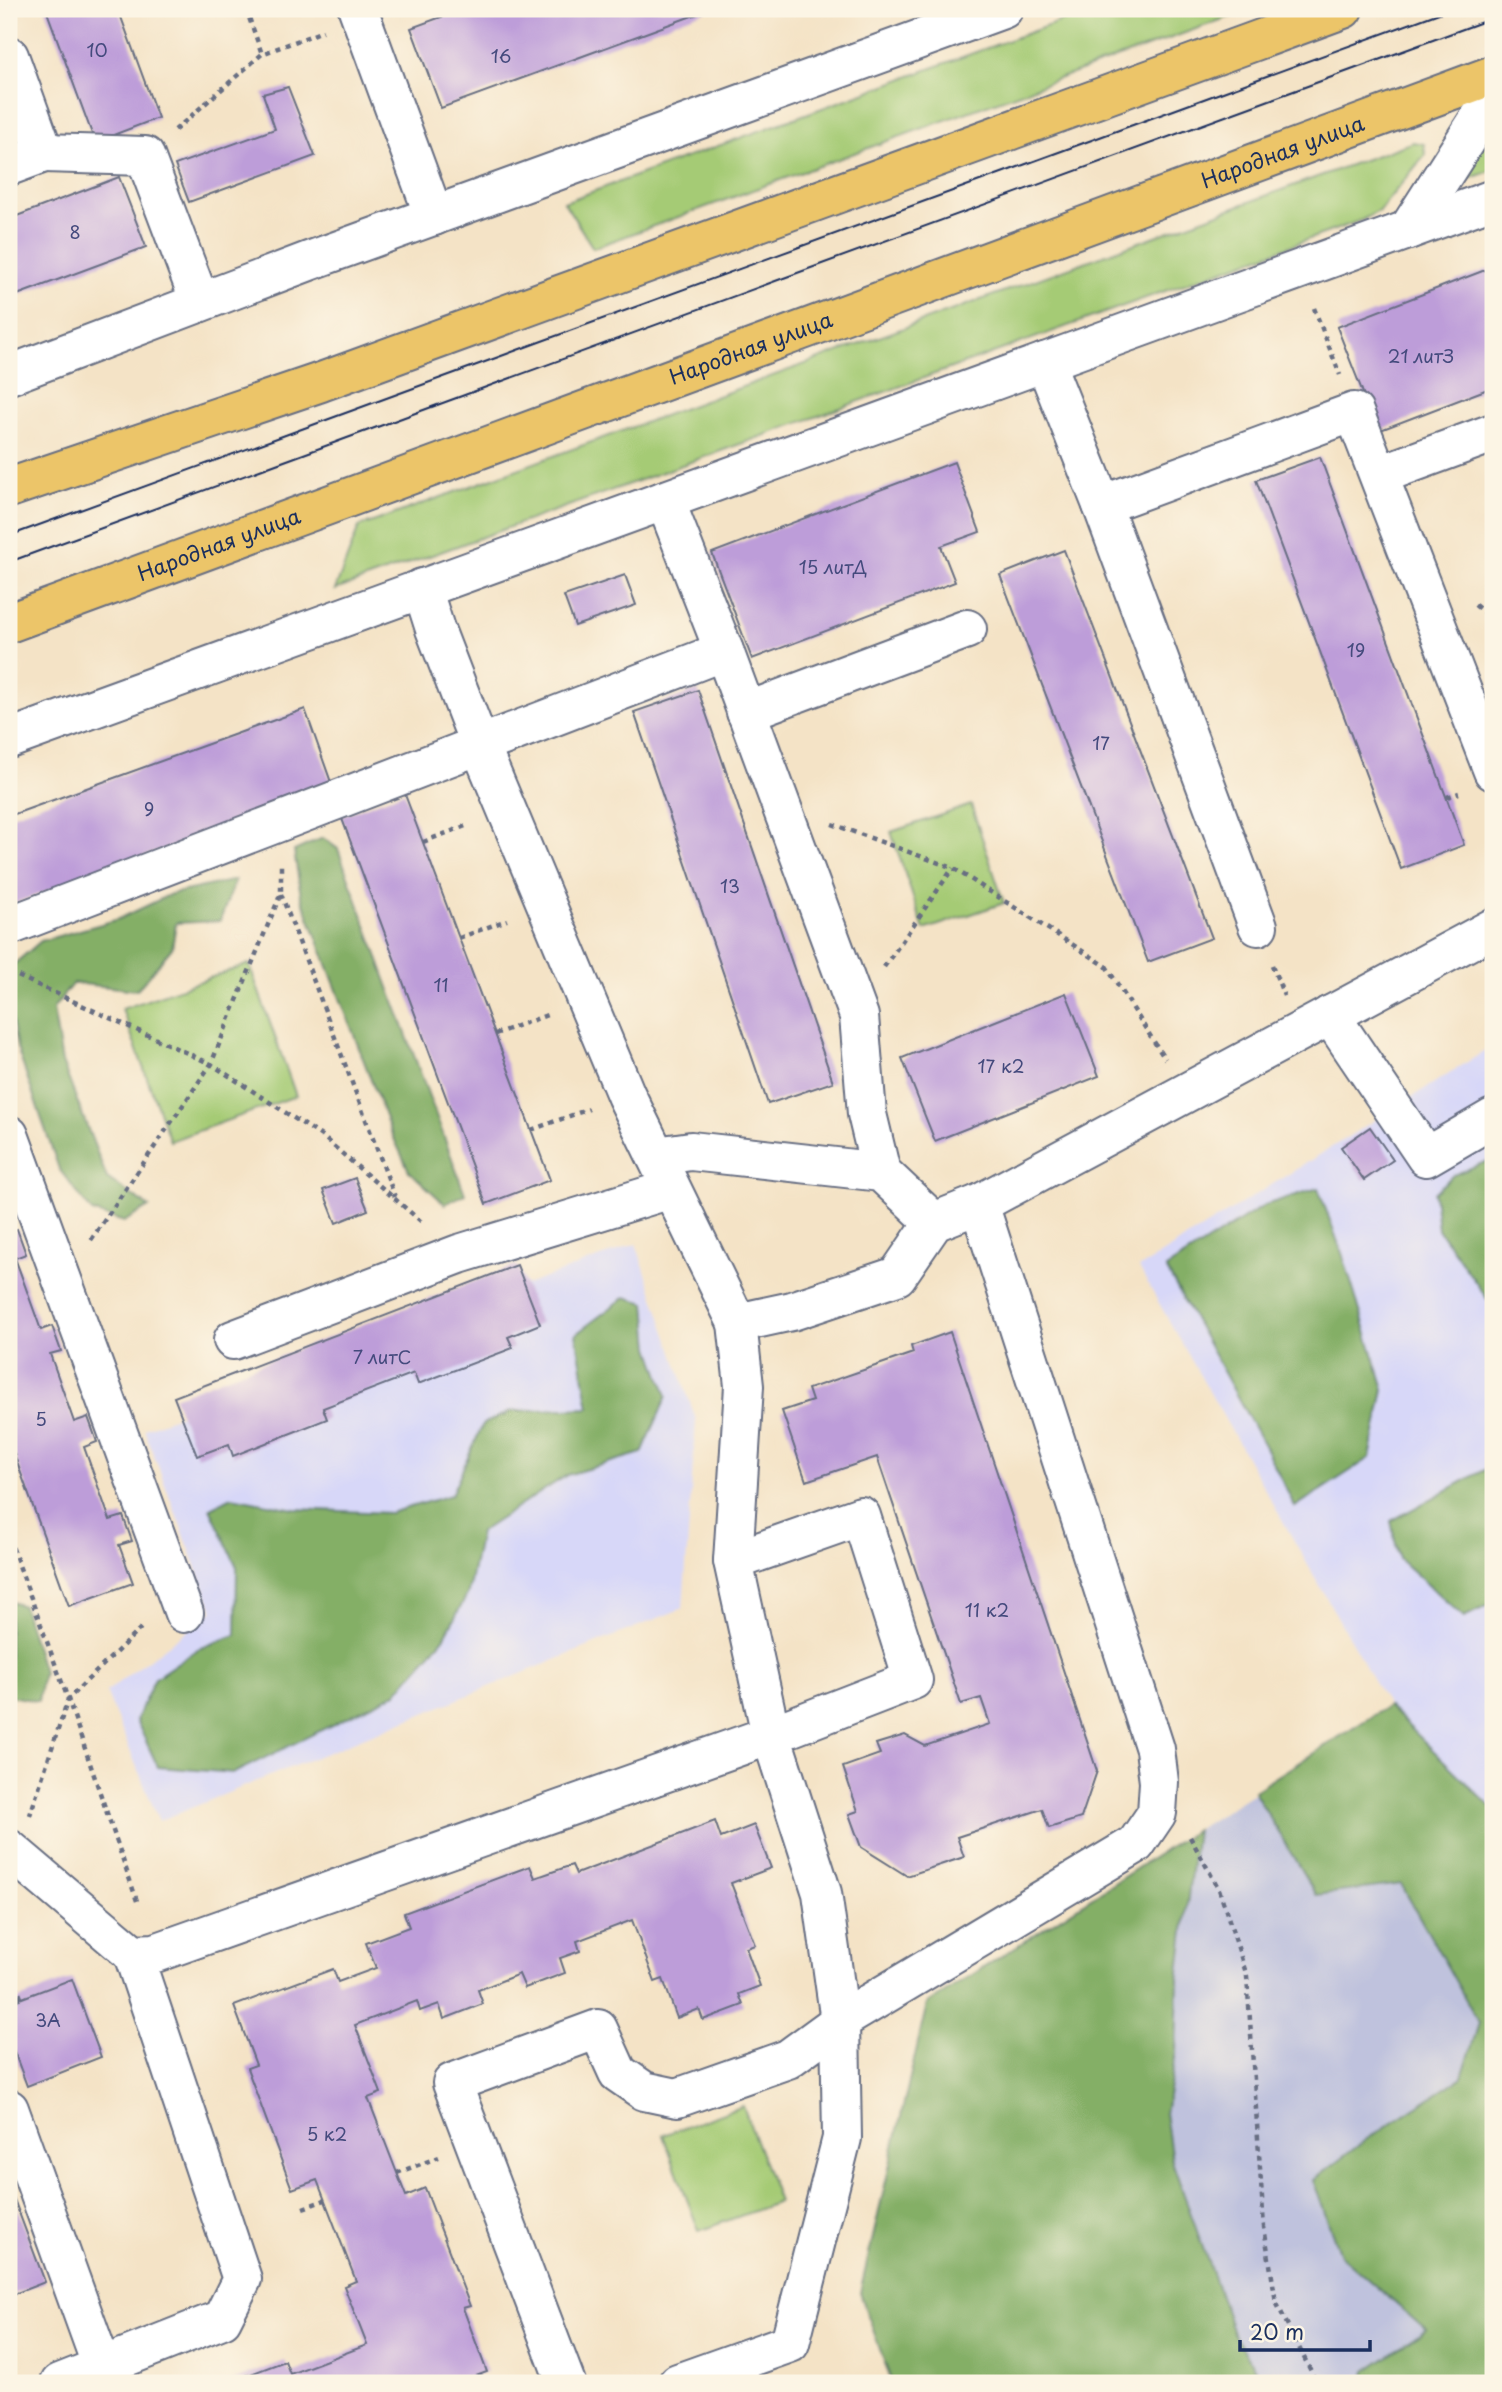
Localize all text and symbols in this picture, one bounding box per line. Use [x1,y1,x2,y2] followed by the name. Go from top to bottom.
[86,36,108,63] house number: 10
[491,42,511,69] house number: 16
[1196,106,1369,195] street label: Народная улица
[69,218,81,245] house number: 8
[664,302,837,392] street label: Народная улица
[1388,342,1454,369] house number: 21 литЗ
[132,498,305,588] street label: Народная улица
[799,553,867,580] house number: 15 литД
[1347,636,1365,663] house number: 19
[1092,729,1110,756] house number: 17
[144,795,154,822] house number: 9
[720,872,740,899] house number: 13
[433,971,449,998] house number: 11
[978,1052,1024,1079] house number: 17 к2
[353,1343,411,1370] house number: 7 литС
[35,1405,47,1432] house number: 5
[965,1596,1009,1623] house number: 11 к2
[35,2006,61,2033] house number: 3А
[307,2120,347,2147] house number: 5 к2
[1240,2308,1369,2352] scale bar
[1250,2315,1304,2347] text: 20 m

